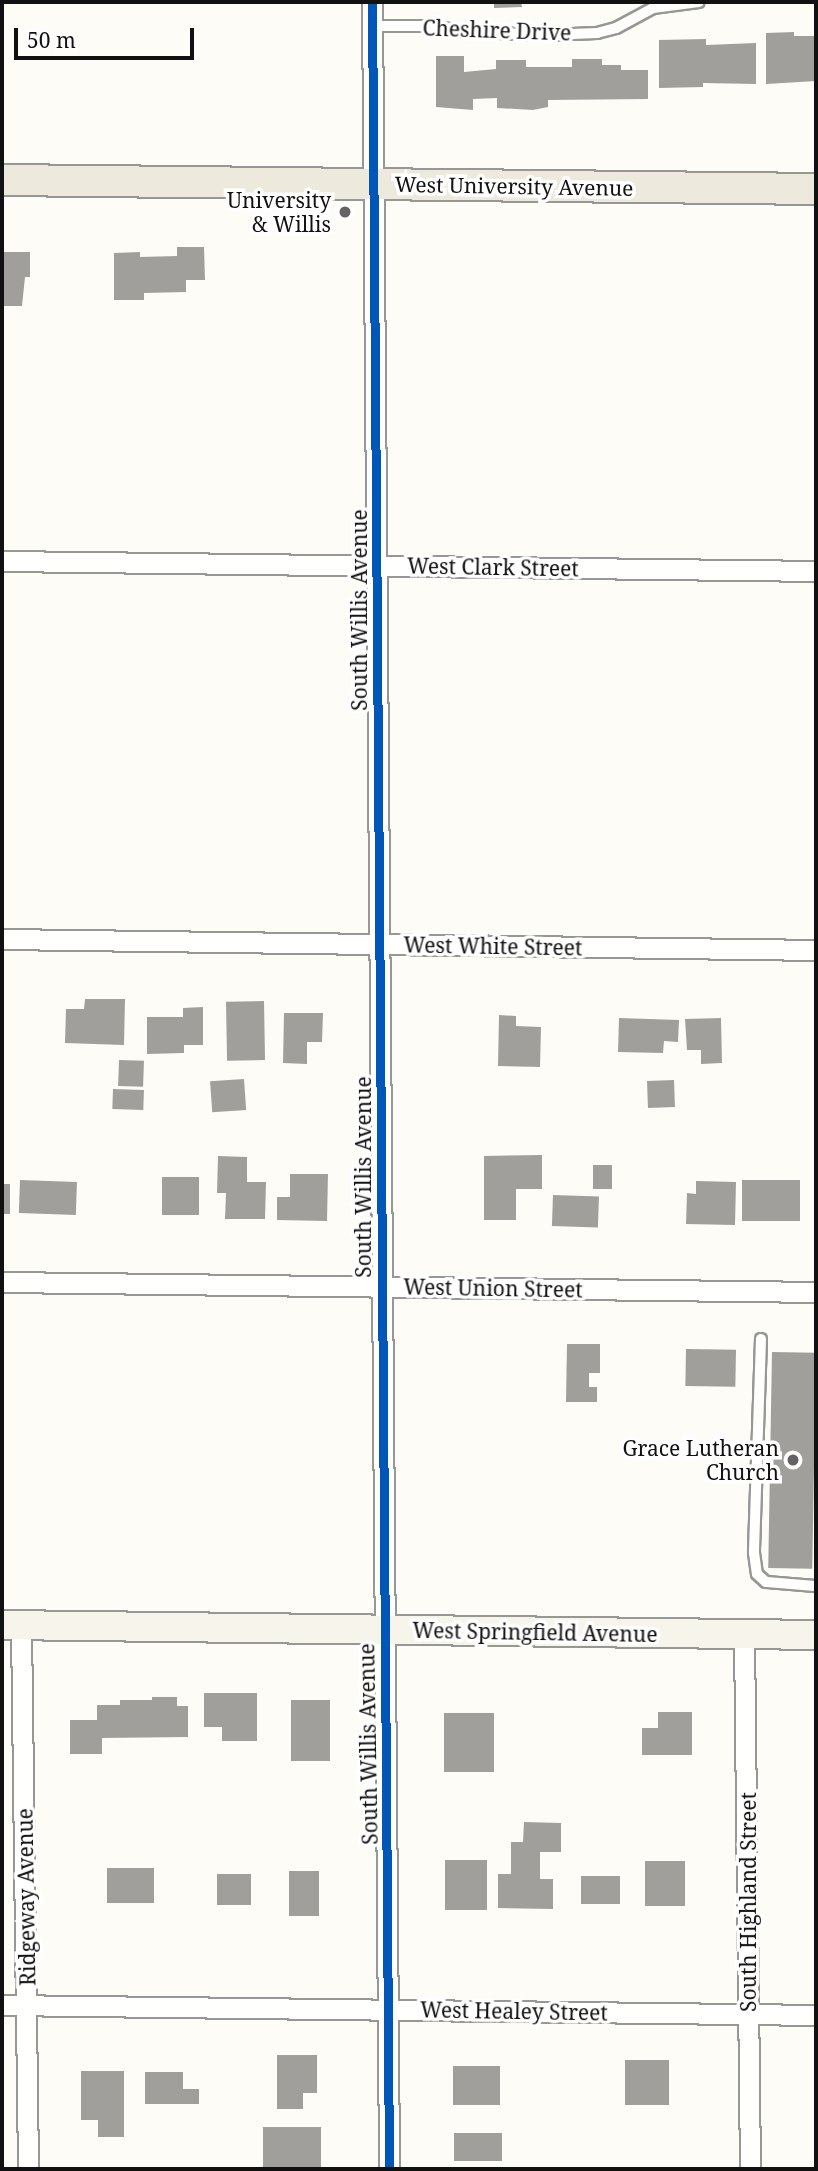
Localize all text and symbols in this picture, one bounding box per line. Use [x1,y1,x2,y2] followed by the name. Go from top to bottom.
[18,14,198,58] scale bar
[422,15,572,45] street label: Cheshire Drive
[27,26,76,54] text: 50 m
[394,171,634,201] street label: West University Avenue
[227,187,331,237] place label: University & Willis
[337,204,353,220] marker: University & Willis
[346,509,372,711] street label: South Willis Avenue
[407,553,579,581] street label: West Clark Street
[403,932,583,960] street label: West White Street
[350,1076,376,1278] street label: South Willis Avenue
[403,1274,583,1302] street label: West Union Street
[622,1435,779,1485] place label: Grace Lutheran Church
[785,1452,801,1468] marker: Grace Lutheran Church
[412,1617,658,1647] street label: West Springfield Avenue
[354,1643,382,1845] street label: South Willis Avenue
[735,1792,761,2012] street label: South Highland Street
[12,1808,40,1986] street label: Ridgeway Avenue
[420,1997,608,2025] street label: West Healey Street

